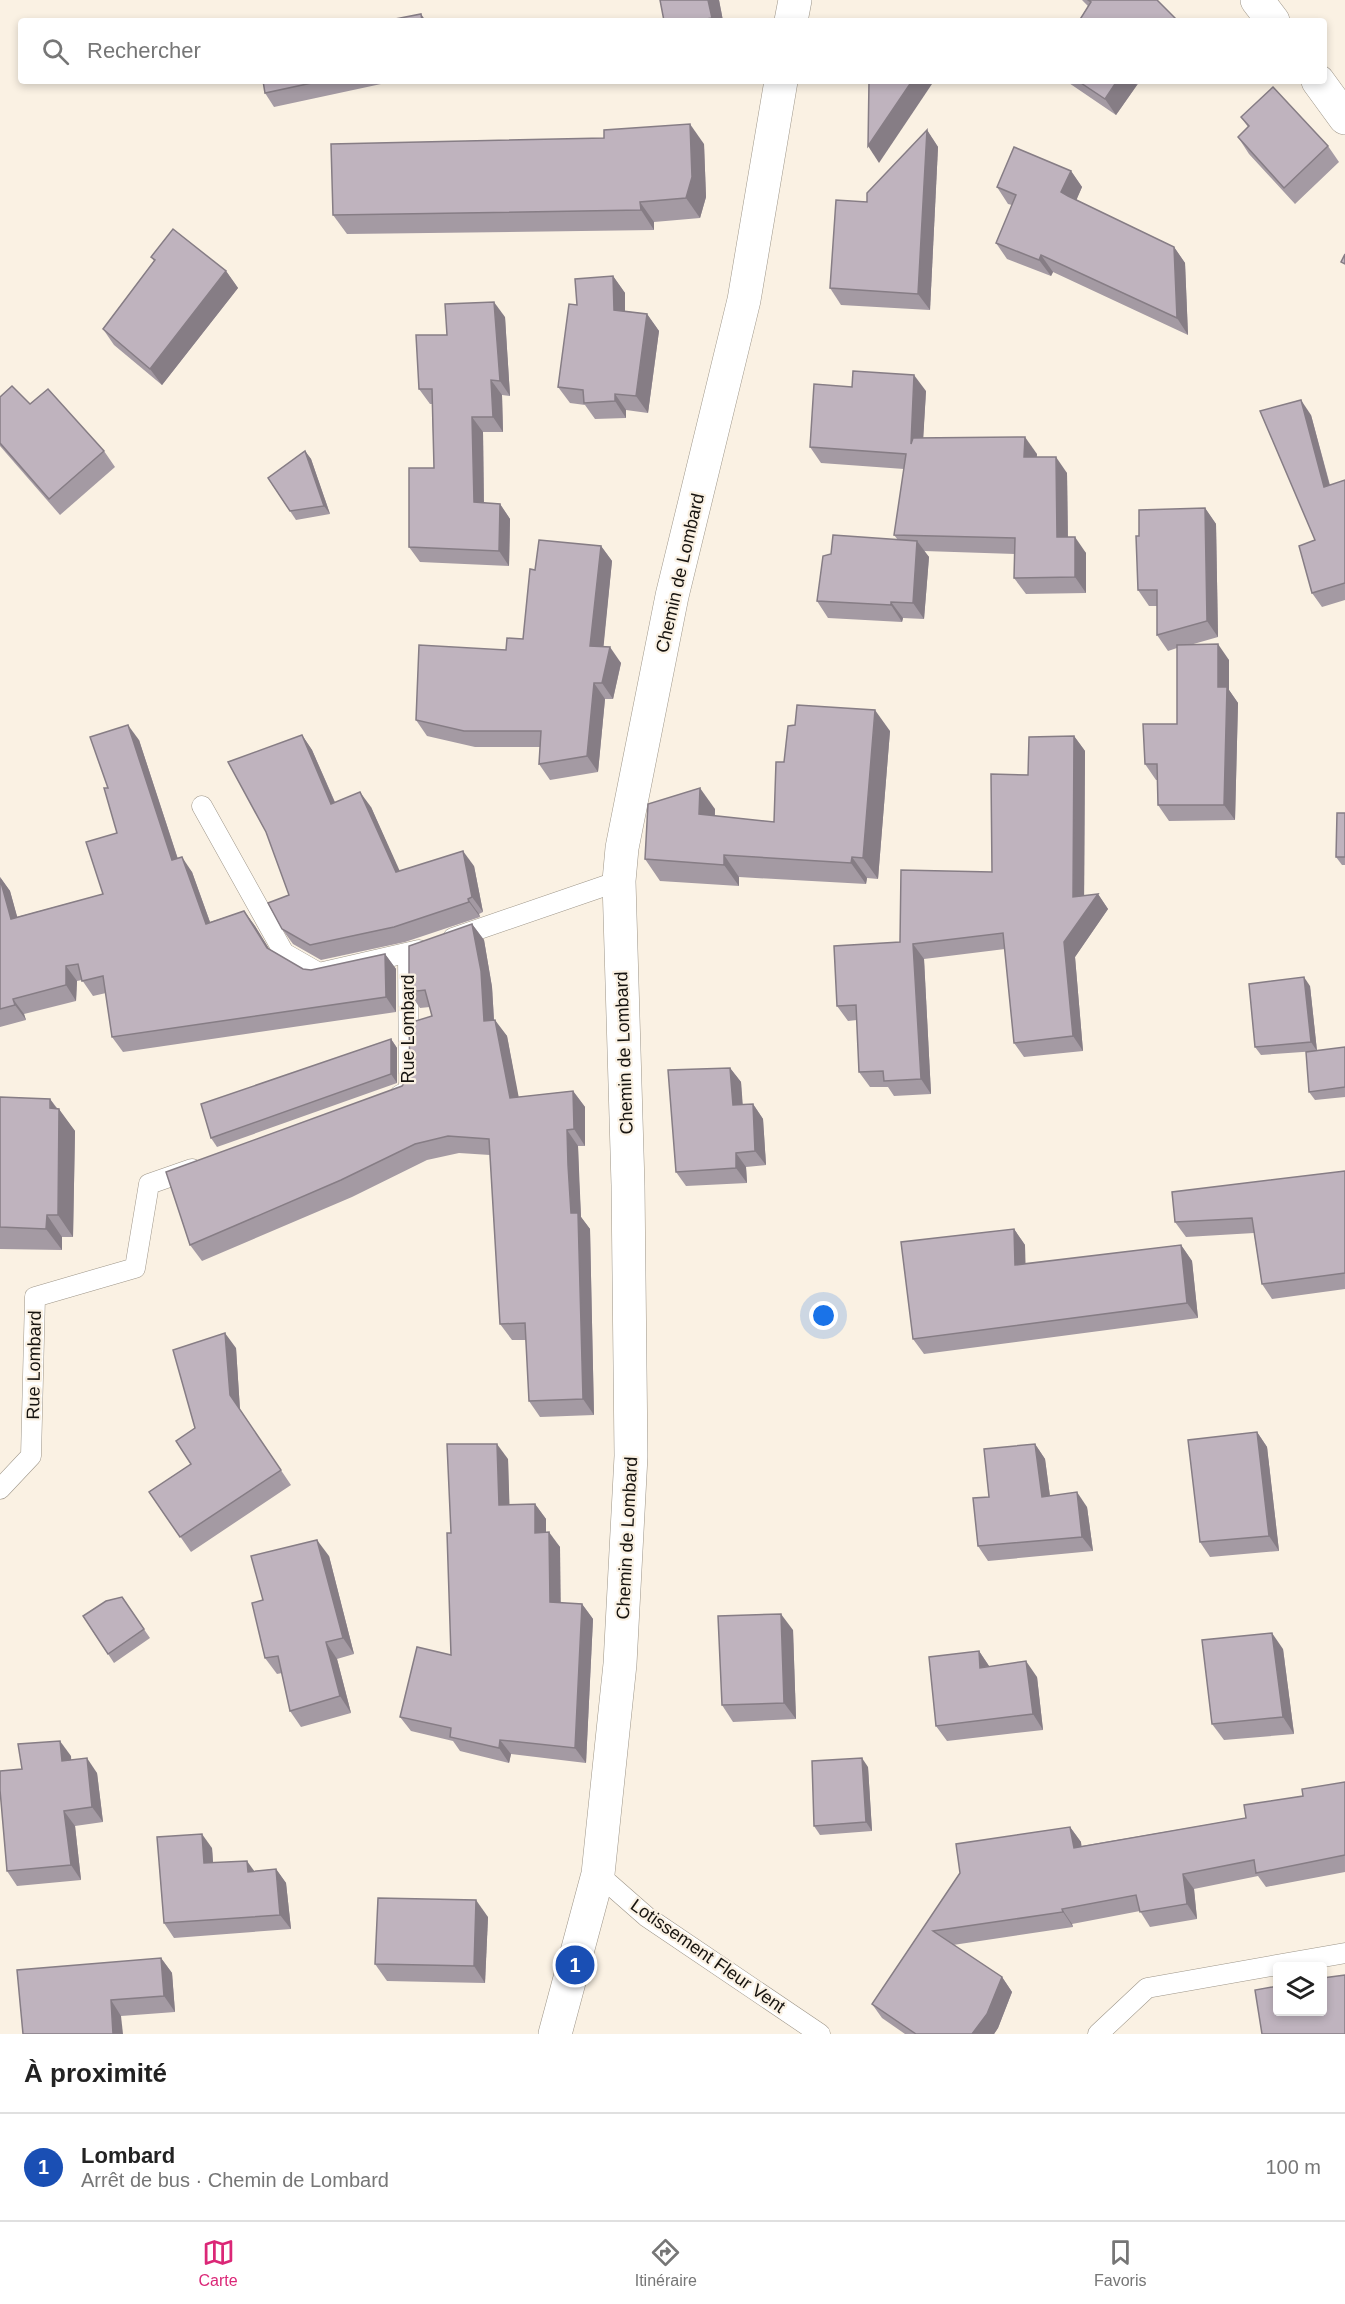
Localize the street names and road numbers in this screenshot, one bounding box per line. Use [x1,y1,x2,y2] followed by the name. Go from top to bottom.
[652,491,708,655] street label: Chemin de Lombard
[611,971,637,1135] street label: Chemin de Lombard
[398,974,418,1084] street label: Rue Lombard
[23,1310,45,1420] street label: Rue Lombard
[613,1456,641,1620] street label: Chemin de Lombard
[627,1895,789,2017] street label: Lotissement Fleur Vent

